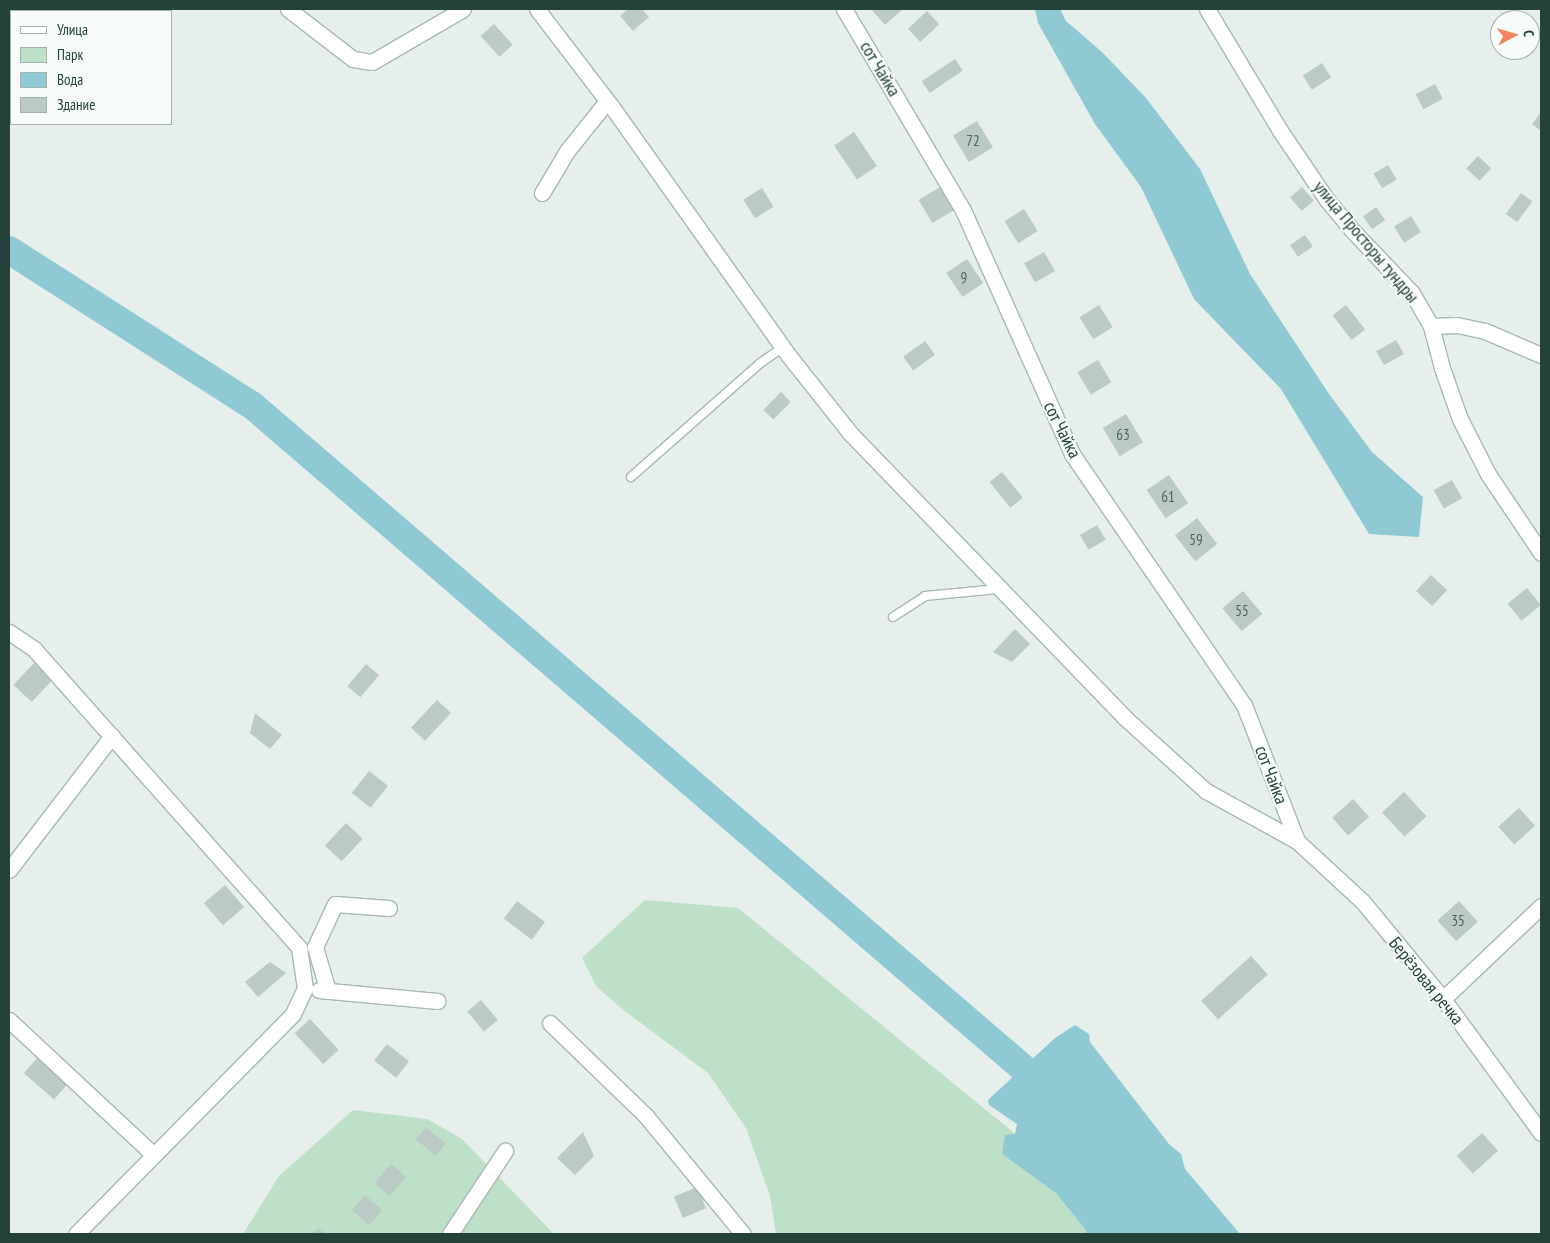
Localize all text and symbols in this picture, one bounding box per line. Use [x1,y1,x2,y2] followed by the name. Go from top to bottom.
[10,10,172,125] legend
[1490,10,1540,60] north arrow
[57,20,88,39] text: Улица
[1520,29,1538,38] text: С
[855,37,905,101] street label: сот Чайка
[57,45,83,64] text: Парк
[57,70,83,89] text: Вода
[57,95,95,114] text: Здание
[966,132,980,150] house number: 72
[1309,177,1423,307] street label: улица Просторы тундры
[961,269,967,287] house number: 9
[1038,398,1086,462] street label: сот Чайка
[1116,426,1130,444] house number: 63
[1161,488,1175,506] house number: 61
[1189,531,1203,549] house number: 59
[1235,602,1249,620] house number: 55
[1250,743,1292,807] street label: сот Чайка
[1451,912,1465,930] house number: 35
[1384,933,1468,1029] street label: Берёзовая речка

